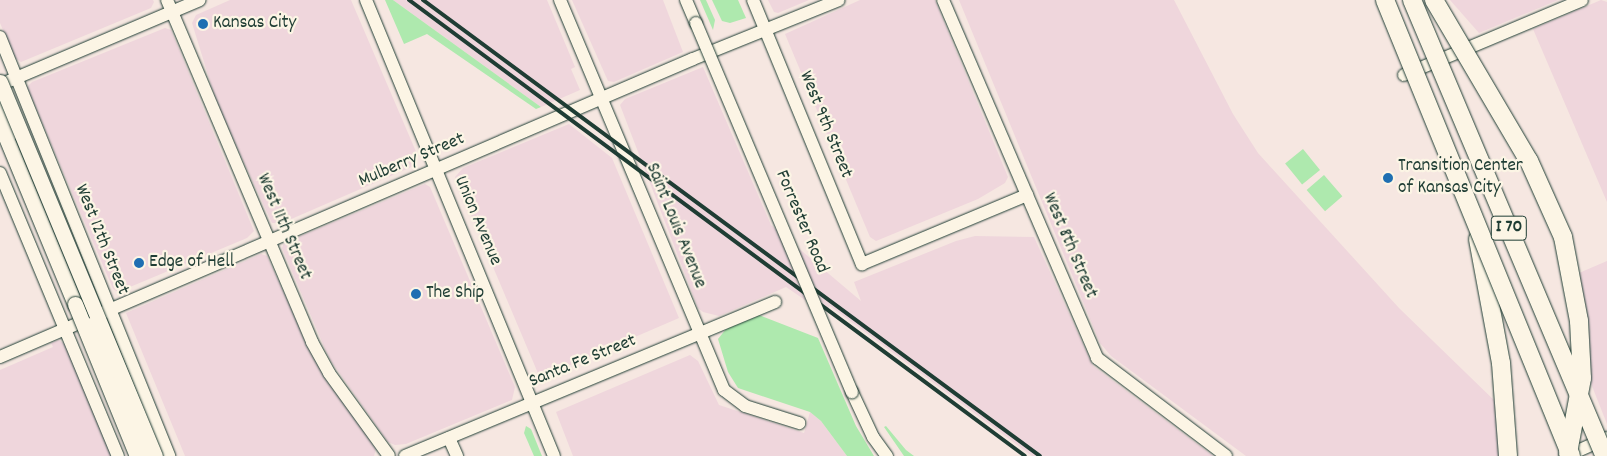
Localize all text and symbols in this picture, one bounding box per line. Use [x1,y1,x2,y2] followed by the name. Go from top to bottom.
[213,13,296,35] place label: Kansas City
[197,18,209,30] marker: Kansas City
[793,68,857,182] street label: West 9th Street
[356,128,468,194] street label: Mulberry Street
[1398,156,1523,200] place label: Transition Center of Kansas City
[639,160,711,292] street label: Saint Louis Avenue
[769,167,833,277] street label: Forrester Road
[250,170,316,284] street label: West 11th Street
[1382,172,1394,184] marker: Transition Center of Kansas City
[448,173,506,269] street label: Union Avenue
[68,181,134,299] street label: West 12th Street
[1037,190,1101,302] street label: West 8th Street
[1490,212,1528,244] road number: I 70
[149,252,234,274] place label: Edge of Hell
[133,257,145,269] marker: Edge of Hell
[426,283,484,305] place label: The Ship
[410,288,422,300] marker: The Ship
[526,330,640,394] street label: Santa Fe Street

